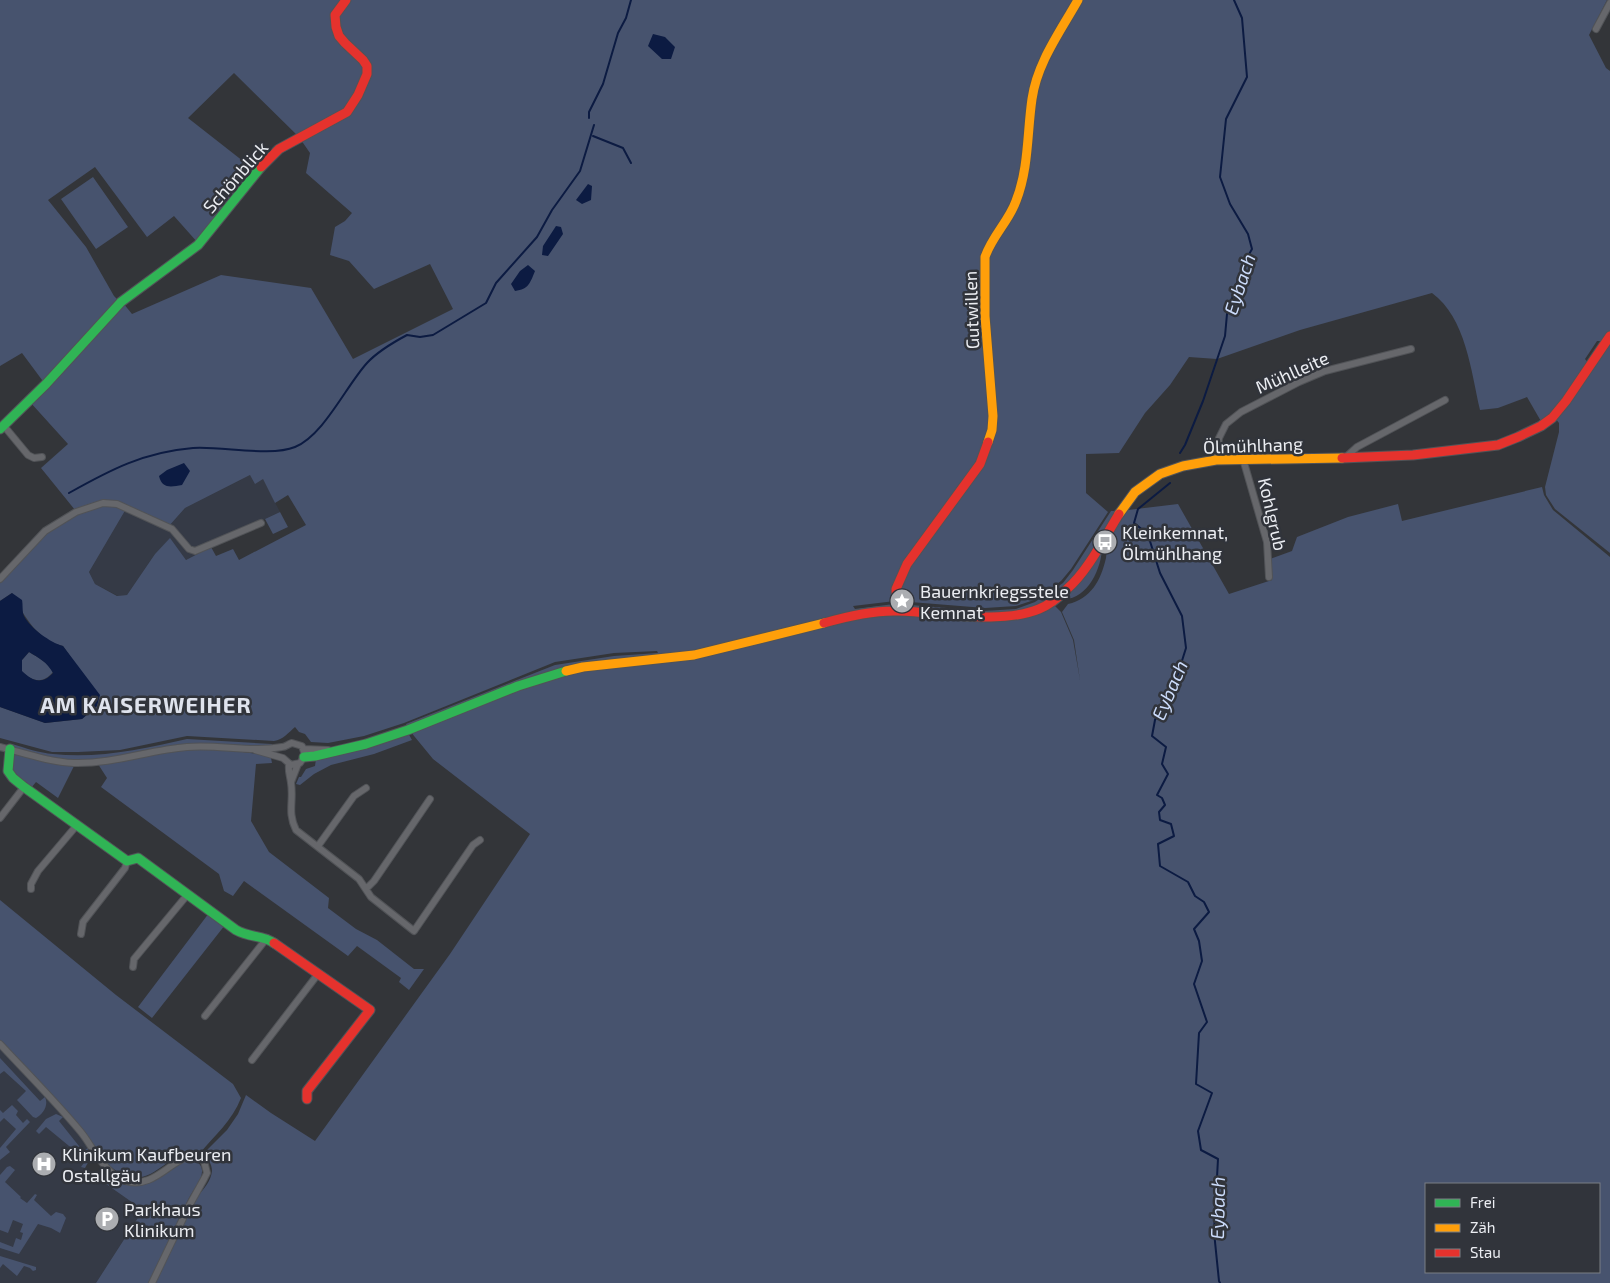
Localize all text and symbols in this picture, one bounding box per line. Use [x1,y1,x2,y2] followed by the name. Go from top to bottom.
[198,137,272,217] street label: Schönblick
[1218,251,1261,318] water label: Eybach
[959,270,983,350] street label: Gutwillen
[1252,346,1332,398] street label: Mühlleite
[1203,432,1303,458] street label: Ölmühlhang
[1254,475,1292,553] street label: Kohlgrub
[1122,521,1228,564] place label: Kleinkemnat, Ölmühlhang
[1092,529,1118,555] bus stop icon: Kleinkemnat, Ölmühlhang
[920,580,1069,623] place label: Bauernkriegsstele Kemnat
[889,588,915,614] place icon: Bauernkriegsstele Kemnat
[1146,657,1193,724] water label: Eybach
[40,691,252,717] district label: AM KAISERWEIHER
[62,1143,232,1186] place label: Klinikum Kaufbeuren Ostallgäu
[31,1151,57,1177] hospital icon: Klinikum Kaufbeuren Ostallgäu
[1205,1176,1230,1240] water label: Eybach
[1425,1183,1600,1273] legend
[1470,1193,1495,1211] text: Frei
[124,1198,201,1241] place label: Parkhaus Klinikum
[94,1206,120,1232] parking icon: Parkhaus Klinikum
[1470,1218,1495,1236] text: Zäh
[1470,1243,1501,1261] text: Stau

